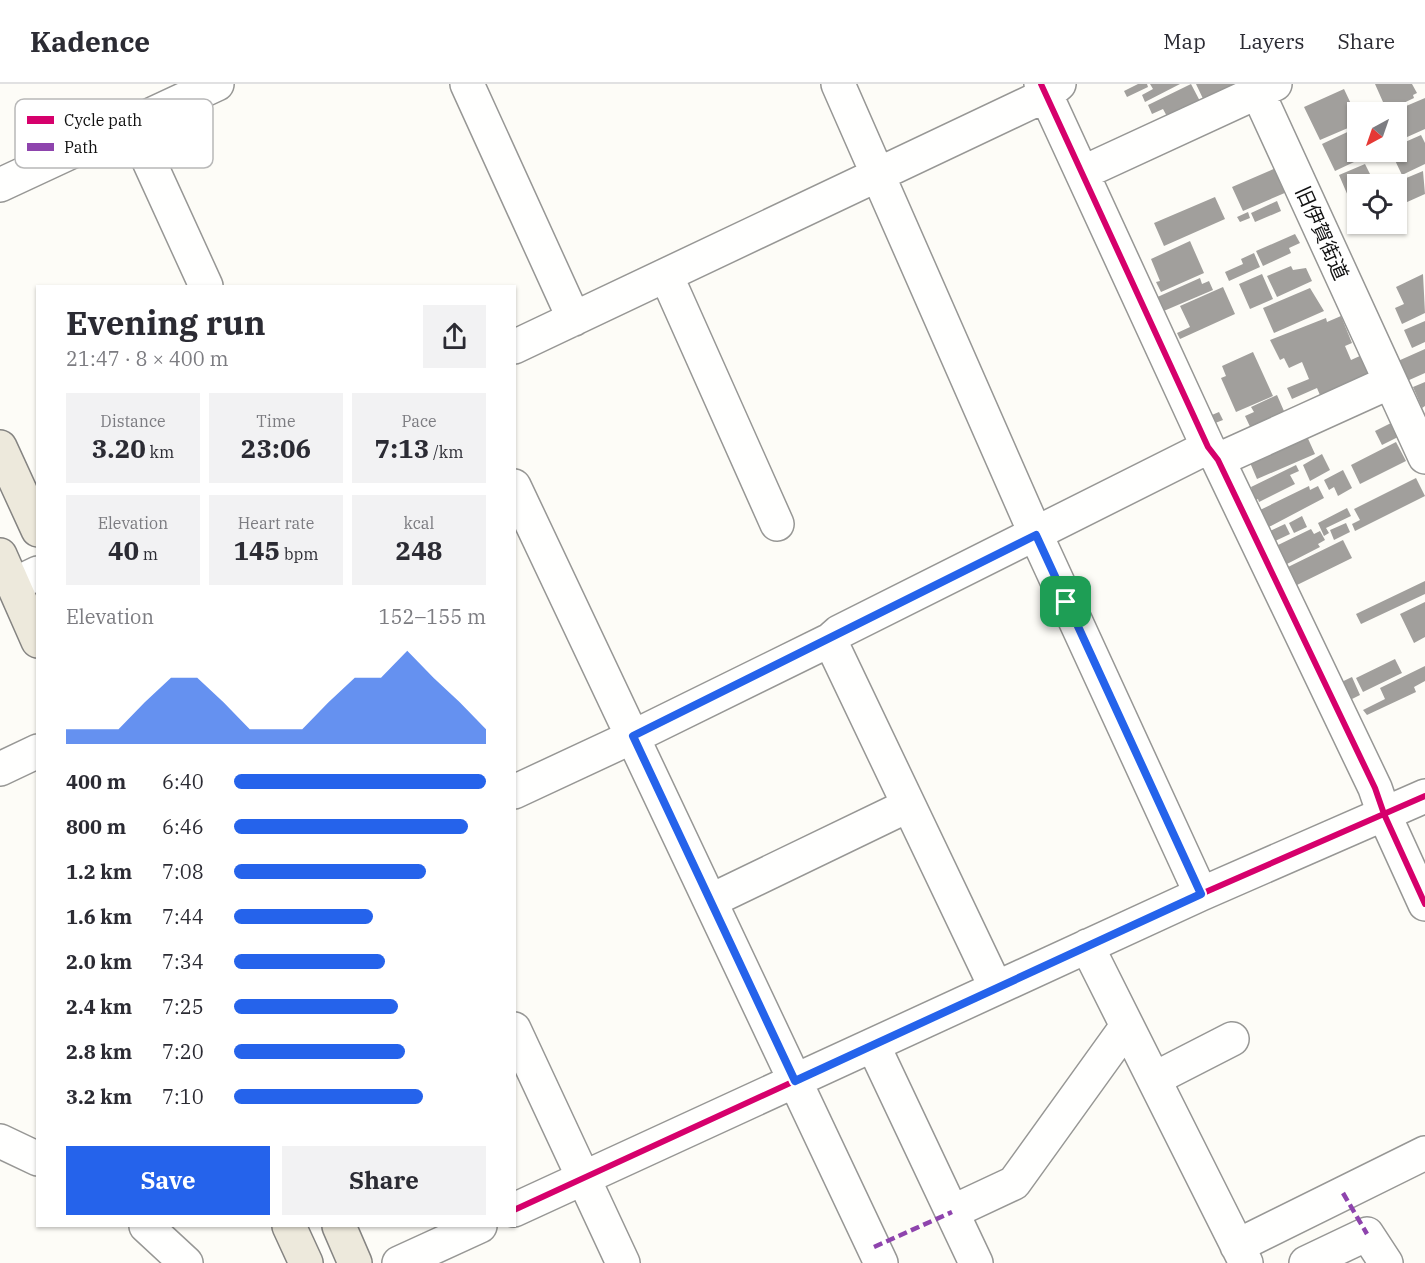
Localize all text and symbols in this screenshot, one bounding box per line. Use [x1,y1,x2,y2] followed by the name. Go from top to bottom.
[30,23,150,60] text: Kadence
[1163,27,1206,55] text: Map
[1239,27,1305,55] text: Layers
[1338,27,1395,55] text: Share
[15,99,213,168] legend
[1347,102,1407,162] north arrow
[1347,102,1407,234] map controls
[64,110,142,130] text: Cycle path
[64,137,98,157] text: Path
[1347,174,1407,234] button: locate
[1290,182,1355,284] street label: 旧伊賀街道
[66,301,266,344] text: Evening run
[423,305,486,368] button: share
[66,345,229,372] text: 21:47 · 8 × 400 m
[100,411,166,431] text: Distance
[256,411,296,431] text: Time
[401,411,437,431] text: Pace
[92,431,146,465] text: 3.20
[241,431,311,465] text: 23:06
[375,431,429,465] text: 7:13
[146,442,174,462] text: km
[429,442,463,462] text: /km
[98,513,168,533] text: Elevation
[238,513,314,533] text: Heart rate
[404,513,434,533] text: kcal
[108,533,139,567] text: 40
[233,533,280,567] text: 145
[396,533,442,567] text: 248
[139,544,158,564] text: m
[280,544,319,564] text: bpm
[1040,576,1091,627] pin
[1049,585,1082,618] icon: arrive
[66,603,154,630] text: Elevation
[379,603,486,630] text: 152–155 m
[66,768,126,795] text: 400 m
[162,768,204,795] text: 6:40
[66,813,126,840] text: 800 m
[162,813,204,840] text: 6:46
[66,858,132,885] text: 1.2 km
[162,858,204,885] text: 7:08
[66,903,132,930] text: 1.6 km
[162,903,204,930] text: 7:44
[66,948,132,975] text: 2.0 km
[162,948,204,975] text: 7:34
[66,993,132,1020] text: 2.4 km
[162,993,204,1020] text: 7:25
[66,1038,132,1065] text: 2.8 km
[162,1038,204,1065] text: 7:20
[66,1083,132,1110] text: 3.2 km
[162,1083,204,1110] text: 7:10
[66,1146,270,1215] button: Save
[282,1146,486,1215] button: Share

